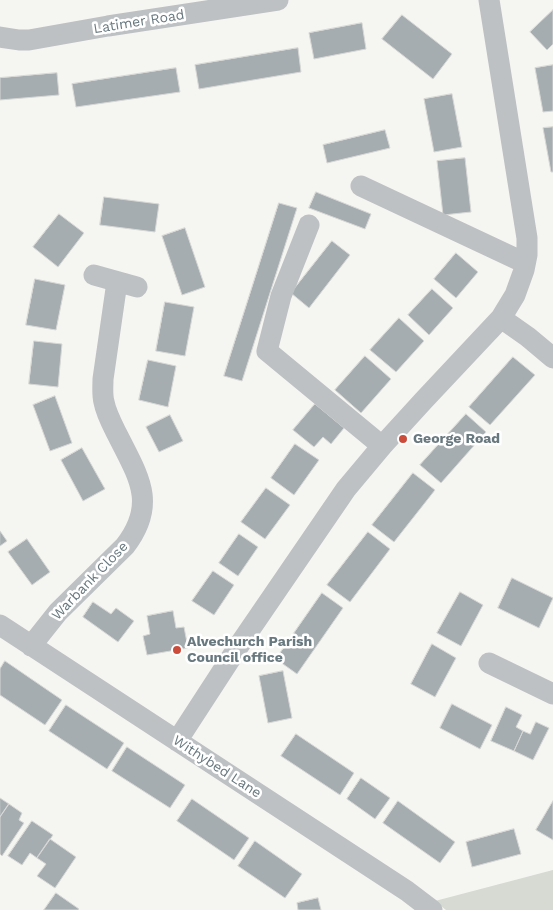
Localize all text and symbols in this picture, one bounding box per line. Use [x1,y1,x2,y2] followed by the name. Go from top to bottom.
[92,7,186,37] street label: Latimer Road
[413,431,500,447] place label: George Road
[397,433,409,445] marker: George Road
[48,538,132,624] street label: Warbank Close
[187,634,312,666] place label: Alvechurch Parish Council office
[171,644,183,656] marker: Alvechurch Parish Council office
[170,732,264,802] street label: Withybed Lane

